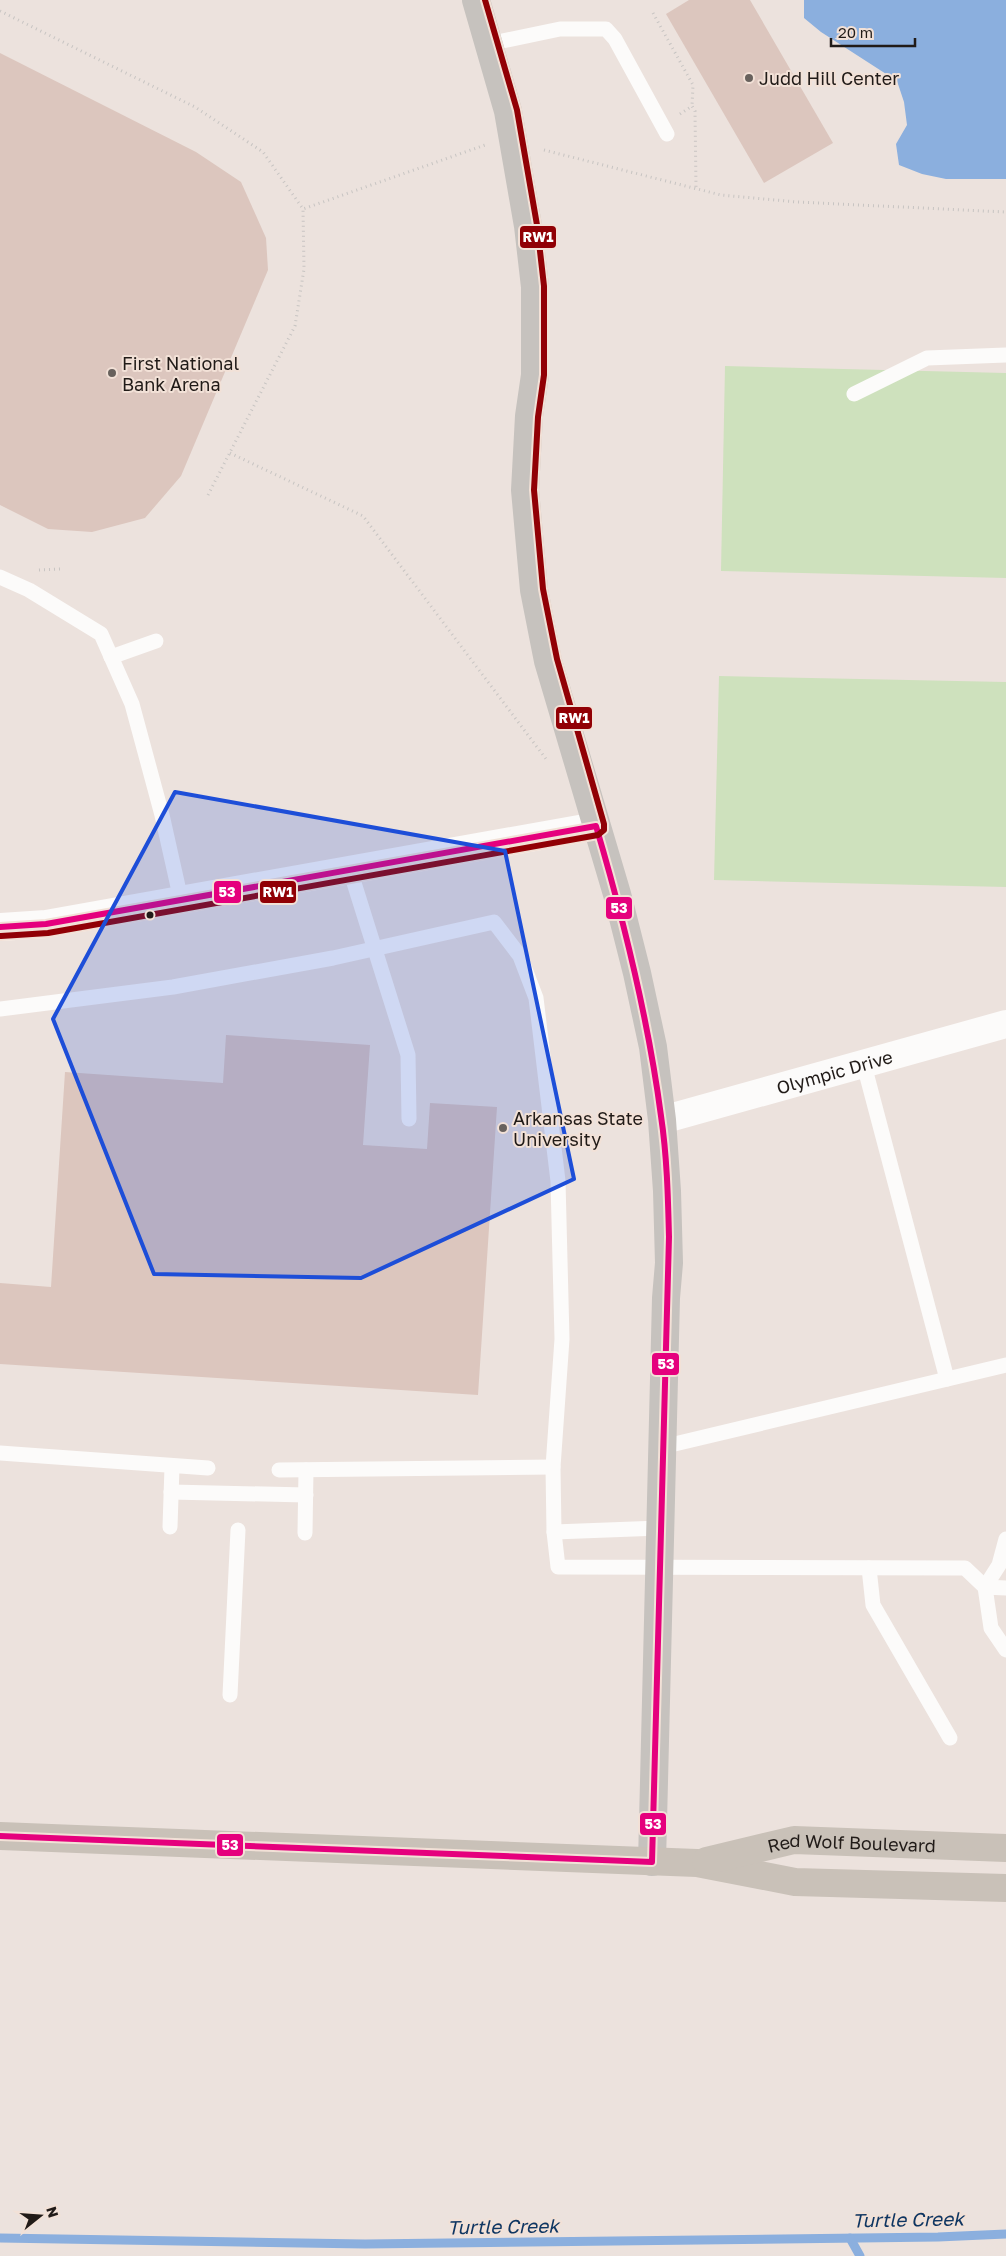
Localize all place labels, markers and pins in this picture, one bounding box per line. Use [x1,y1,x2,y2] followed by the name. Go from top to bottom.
[759,67,899,89] place label: Judd Hill Center
[743,72,755,84] marker: Judd Hill Center
[122,352,240,395] place label: First National Bank Arena
[106,367,118,379] marker: First National Bank Arena
[145,910,155,920] unlabelled marker
[513,1107,643,1150] place label: Arkansas State University
[497,1122,509,1134] marker: Arkansas State University

